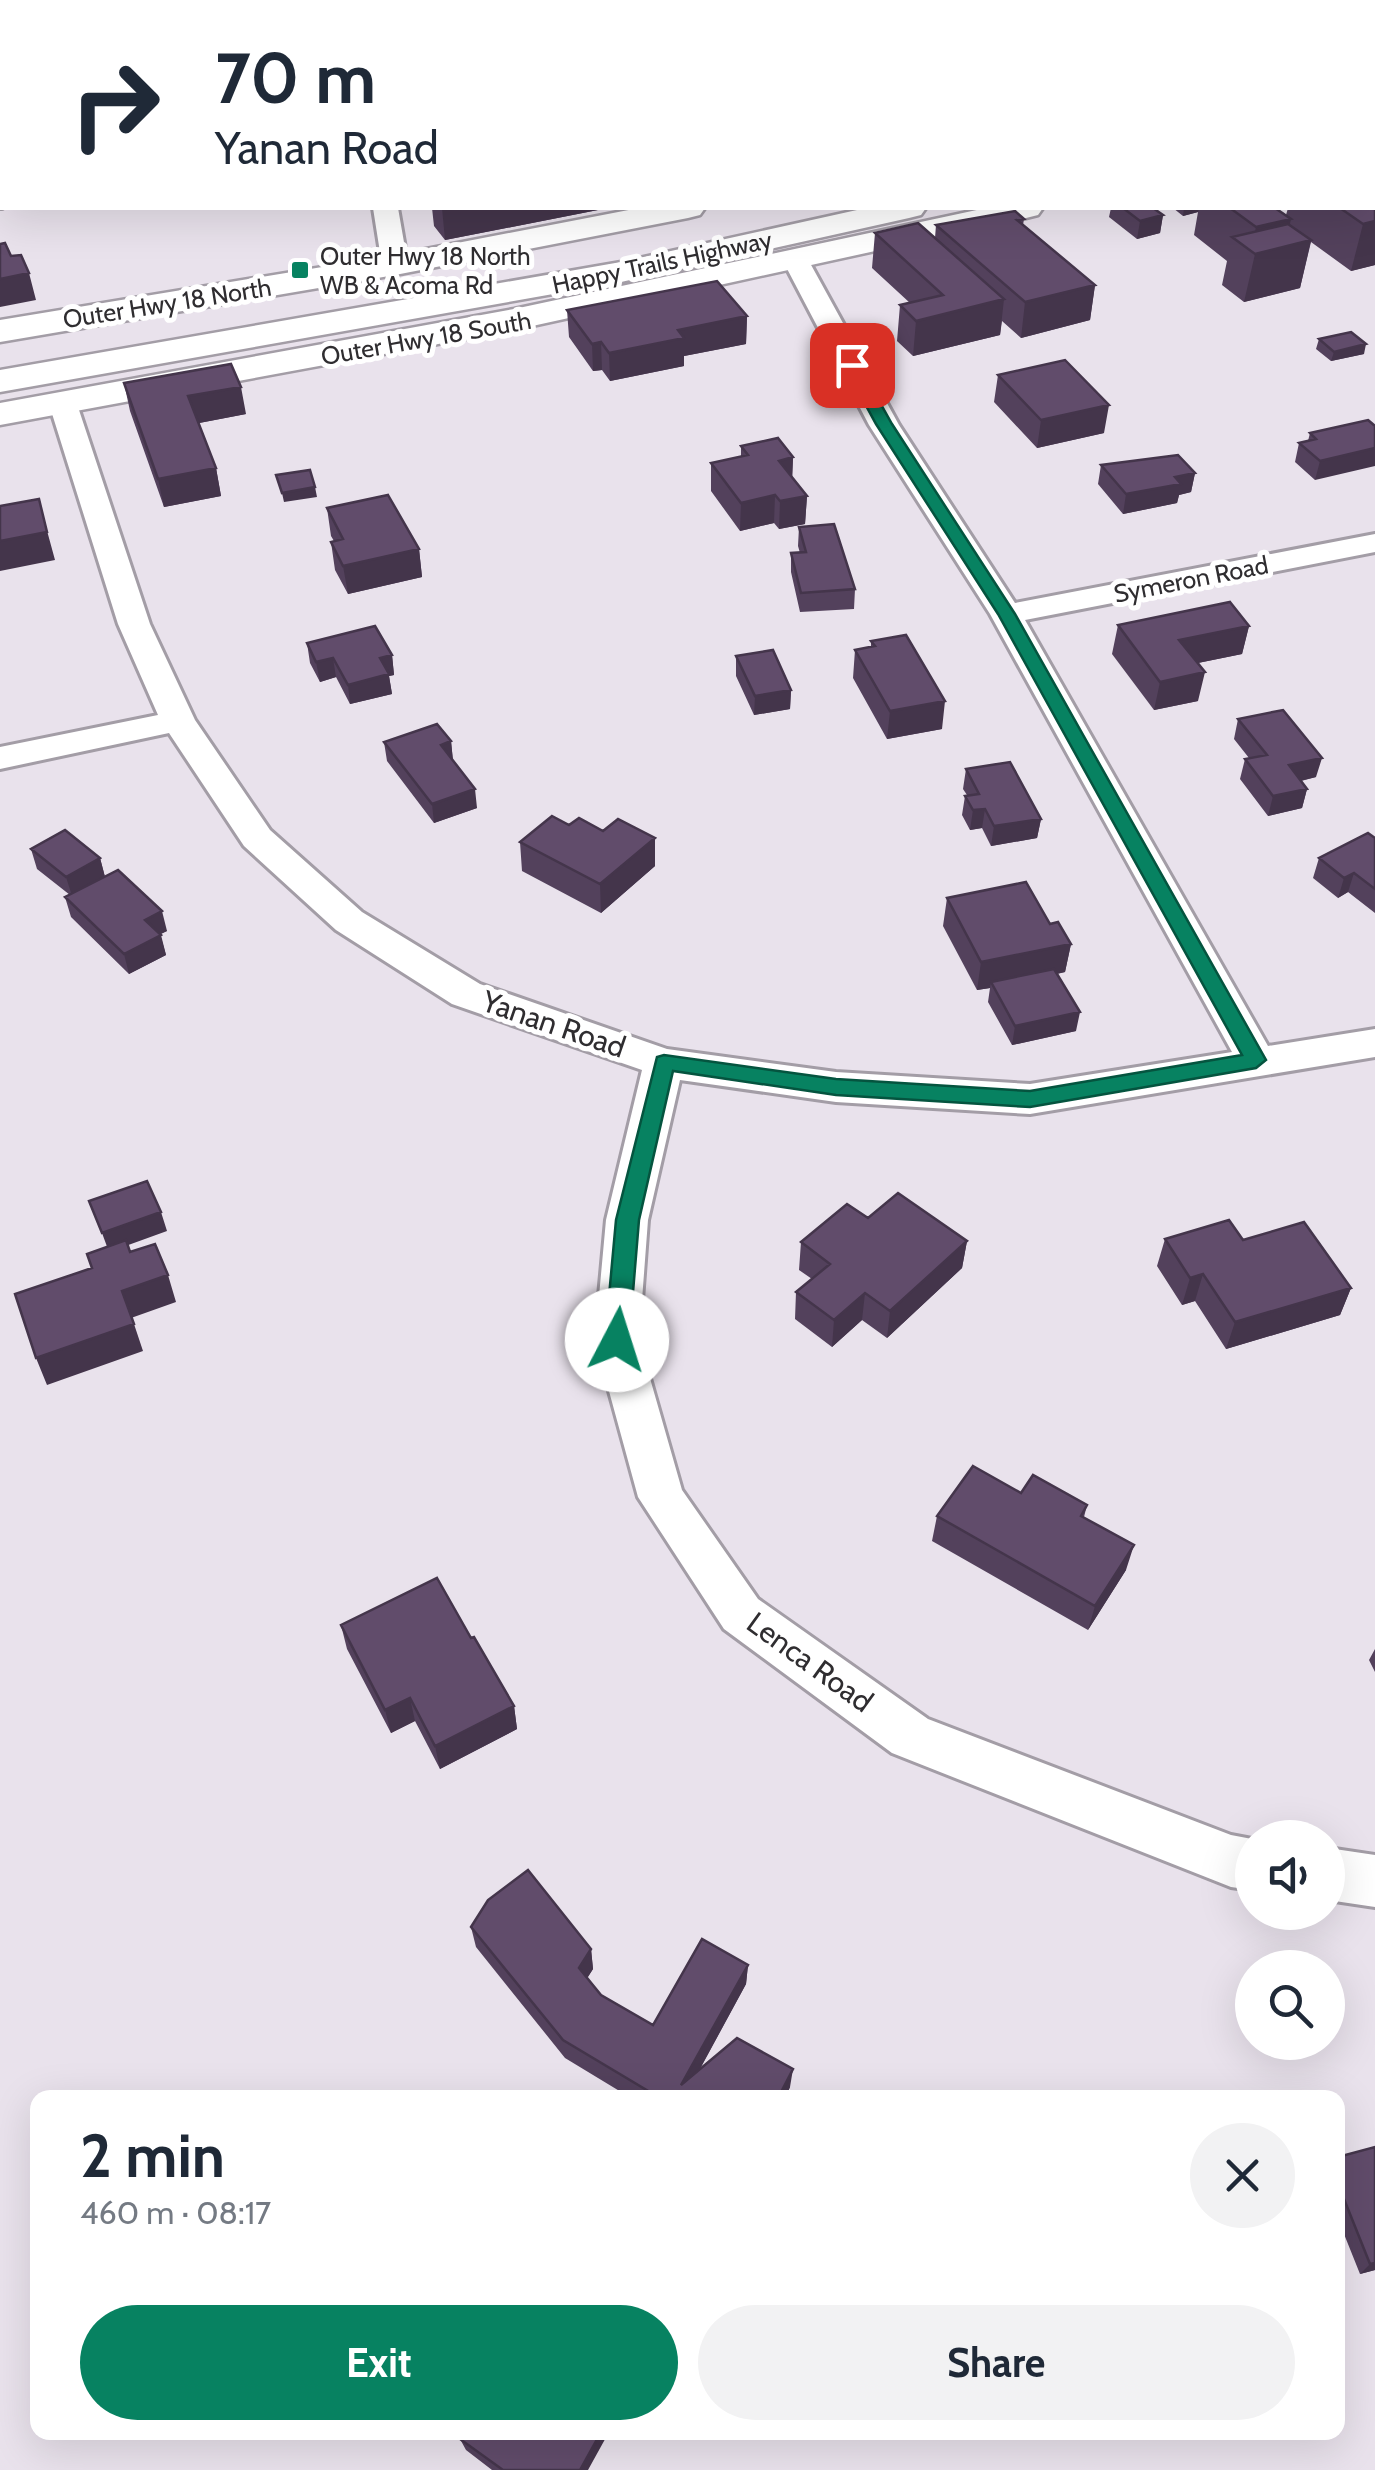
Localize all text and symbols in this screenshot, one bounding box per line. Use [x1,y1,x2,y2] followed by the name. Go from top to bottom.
[215,35,376,121] text: 70 m
[50,40,180,170] icon: right
[215,121,439,175] text: Yanan Road
[549,224,775,300] street label: Happy Trails Highway
[320,241,531,300] place label: Outer Hwy 18 North WB & Acoma Rd
[289,259,311,281] marker: Outer Hwy 18 North WB & Acoma Rd
[61,272,273,334] street label: Outer Hwy 18 North
[318,305,534,371] street label: Outer Hwy 18 South
[810,323,895,408] pin
[825,338,880,393] icon: arrive
[1111,549,1271,609] street label: Symeron Road
[477,982,631,1066] street label: Yanan Road
[565,1288,669,1392] position arrow
[740,1604,880,1720] street label: Lenca Road
[1235,1820,1345,2060] map controls
[1235,1820,1345,1930] button: sound
[1235,1950,1345,2060] button: search
[80,2119,225,2192] text: 2 min
[1190,2123,1295,2228] button: close
[80,2193,271,2232] text: 460 m · 08:17
[80,2305,678,2420] button: Exit
[698,2305,1295,2420] button: Share

